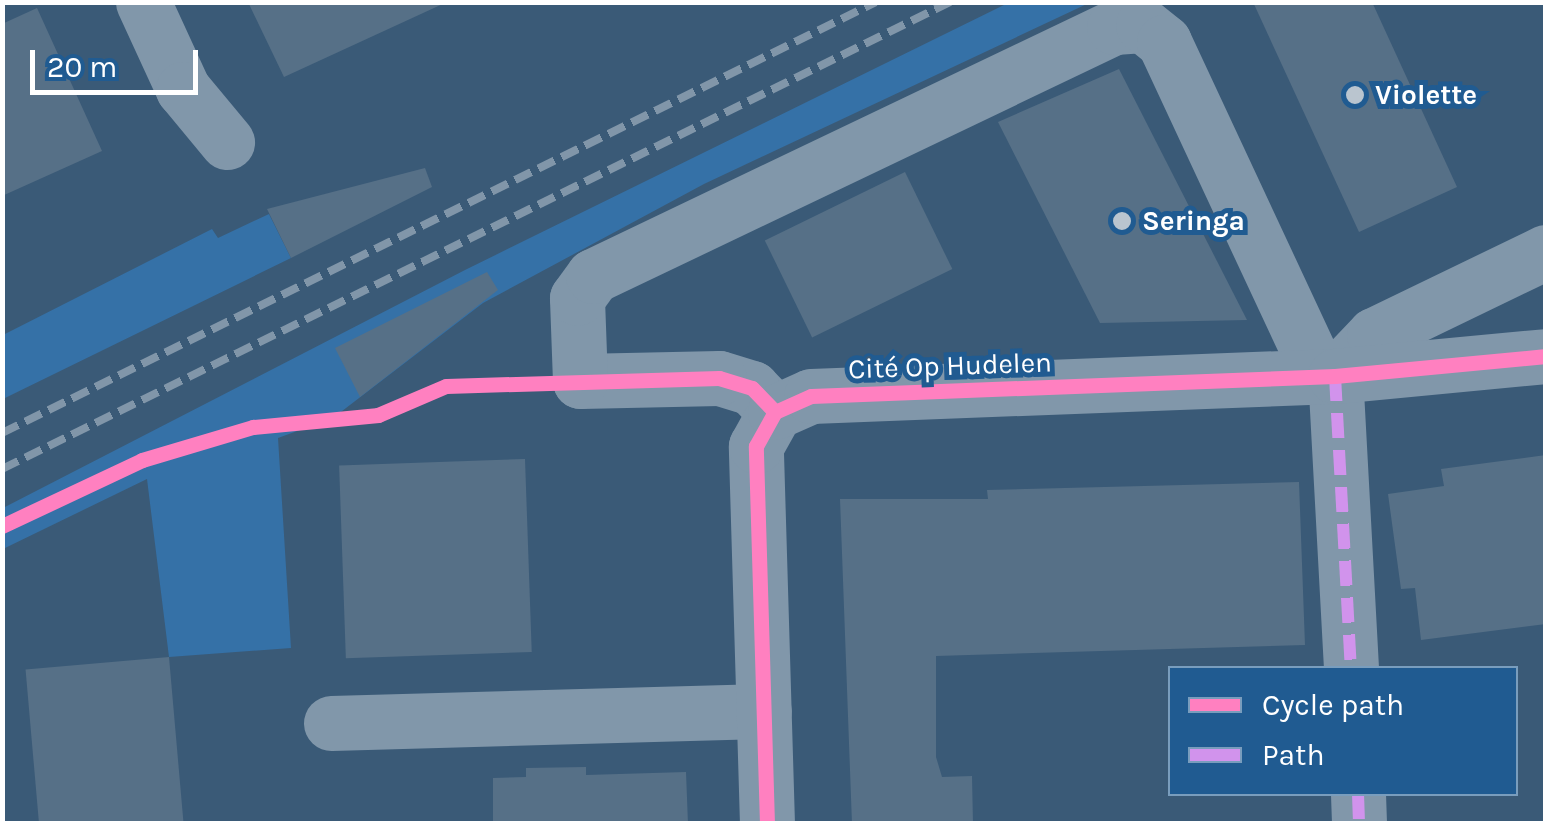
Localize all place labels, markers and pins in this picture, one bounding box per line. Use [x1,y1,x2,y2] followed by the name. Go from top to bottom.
[1375,78,1477,112] place label: Violette
[1344,84,1366,106] marker: Violette
[1142,204,1245,238] place label: Seringa
[1111,210,1133,232] marker: Seringa

